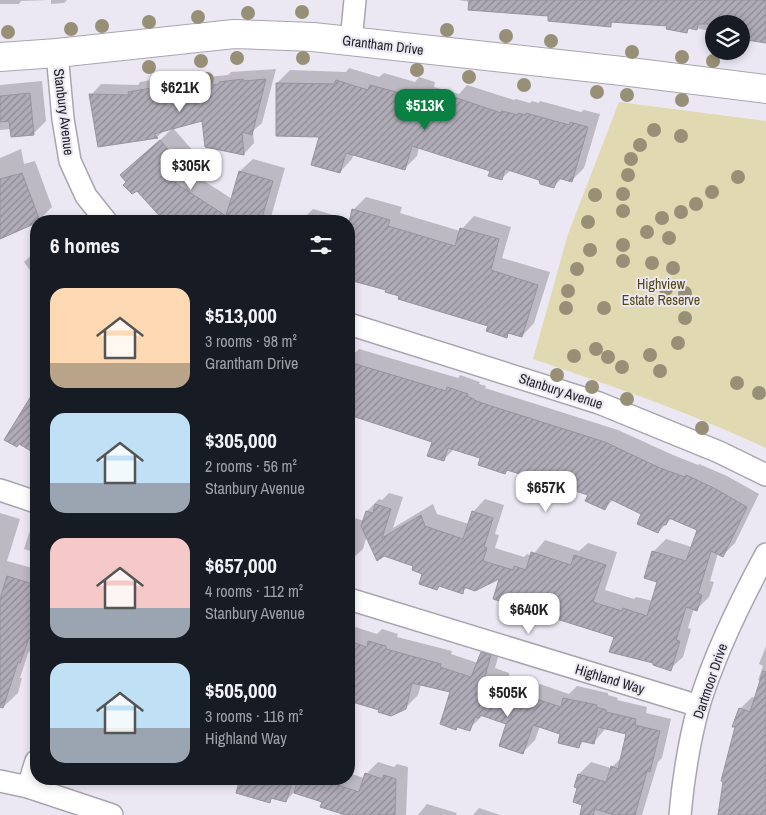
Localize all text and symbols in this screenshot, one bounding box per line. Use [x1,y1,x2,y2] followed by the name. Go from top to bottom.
[705,15,750,60] map controls
[705,15,750,60] button: layers
[341,31,425,59] street label: Grantham Drive
[50,68,78,156] street label: Stanbury Avenue
[145,70,215,113] pin: $621K
[161,76,199,98] text: $621K
[390,88,460,131] pin: $513K
[406,94,444,116] text: $513K
[156,148,226,191] pin: $305K
[172,154,210,176] text: $305K
[50,231,120,260] text: 6 homes
[307,231,335,259] icon: filters
[622,275,700,309] park label: Highview Estate Reserve
[205,301,277,330] text: $513,000
[90,308,150,368] icon: home
[205,330,297,352] text: 3 rooms · 98 m²
[205,352,298,374] text: Grantham Drive
[517,369,605,413] street label: Stanbury Avenue
[205,426,277,455] text: $305,000
[90,433,150,493] icon: home
[205,455,297,477] text: 2 rooms · 56 m²
[511,470,581,513] pin: $657K
[527,476,565,498] text: $657K
[205,477,305,499] text: Stanbury Avenue
[205,551,277,580] text: $657,000
[90,558,150,618] icon: home
[205,580,303,602] text: 4 rooms · 112 m²
[494,592,564,635] pin: $640K
[510,598,548,620] text: $640K
[205,602,305,624] text: Stanbury Avenue
[689,641,731,721] street label: Dartmoor Drive
[573,660,647,698] street label: Highland Way
[205,676,277,705] text: $505,000
[473,676,543,718] pin: $505K
[489,681,527,703] text: $505K
[90,683,150,743] icon: home
[205,705,303,727] text: 3 rooms · 116 m²
[205,727,287,749] text: Highland Way

